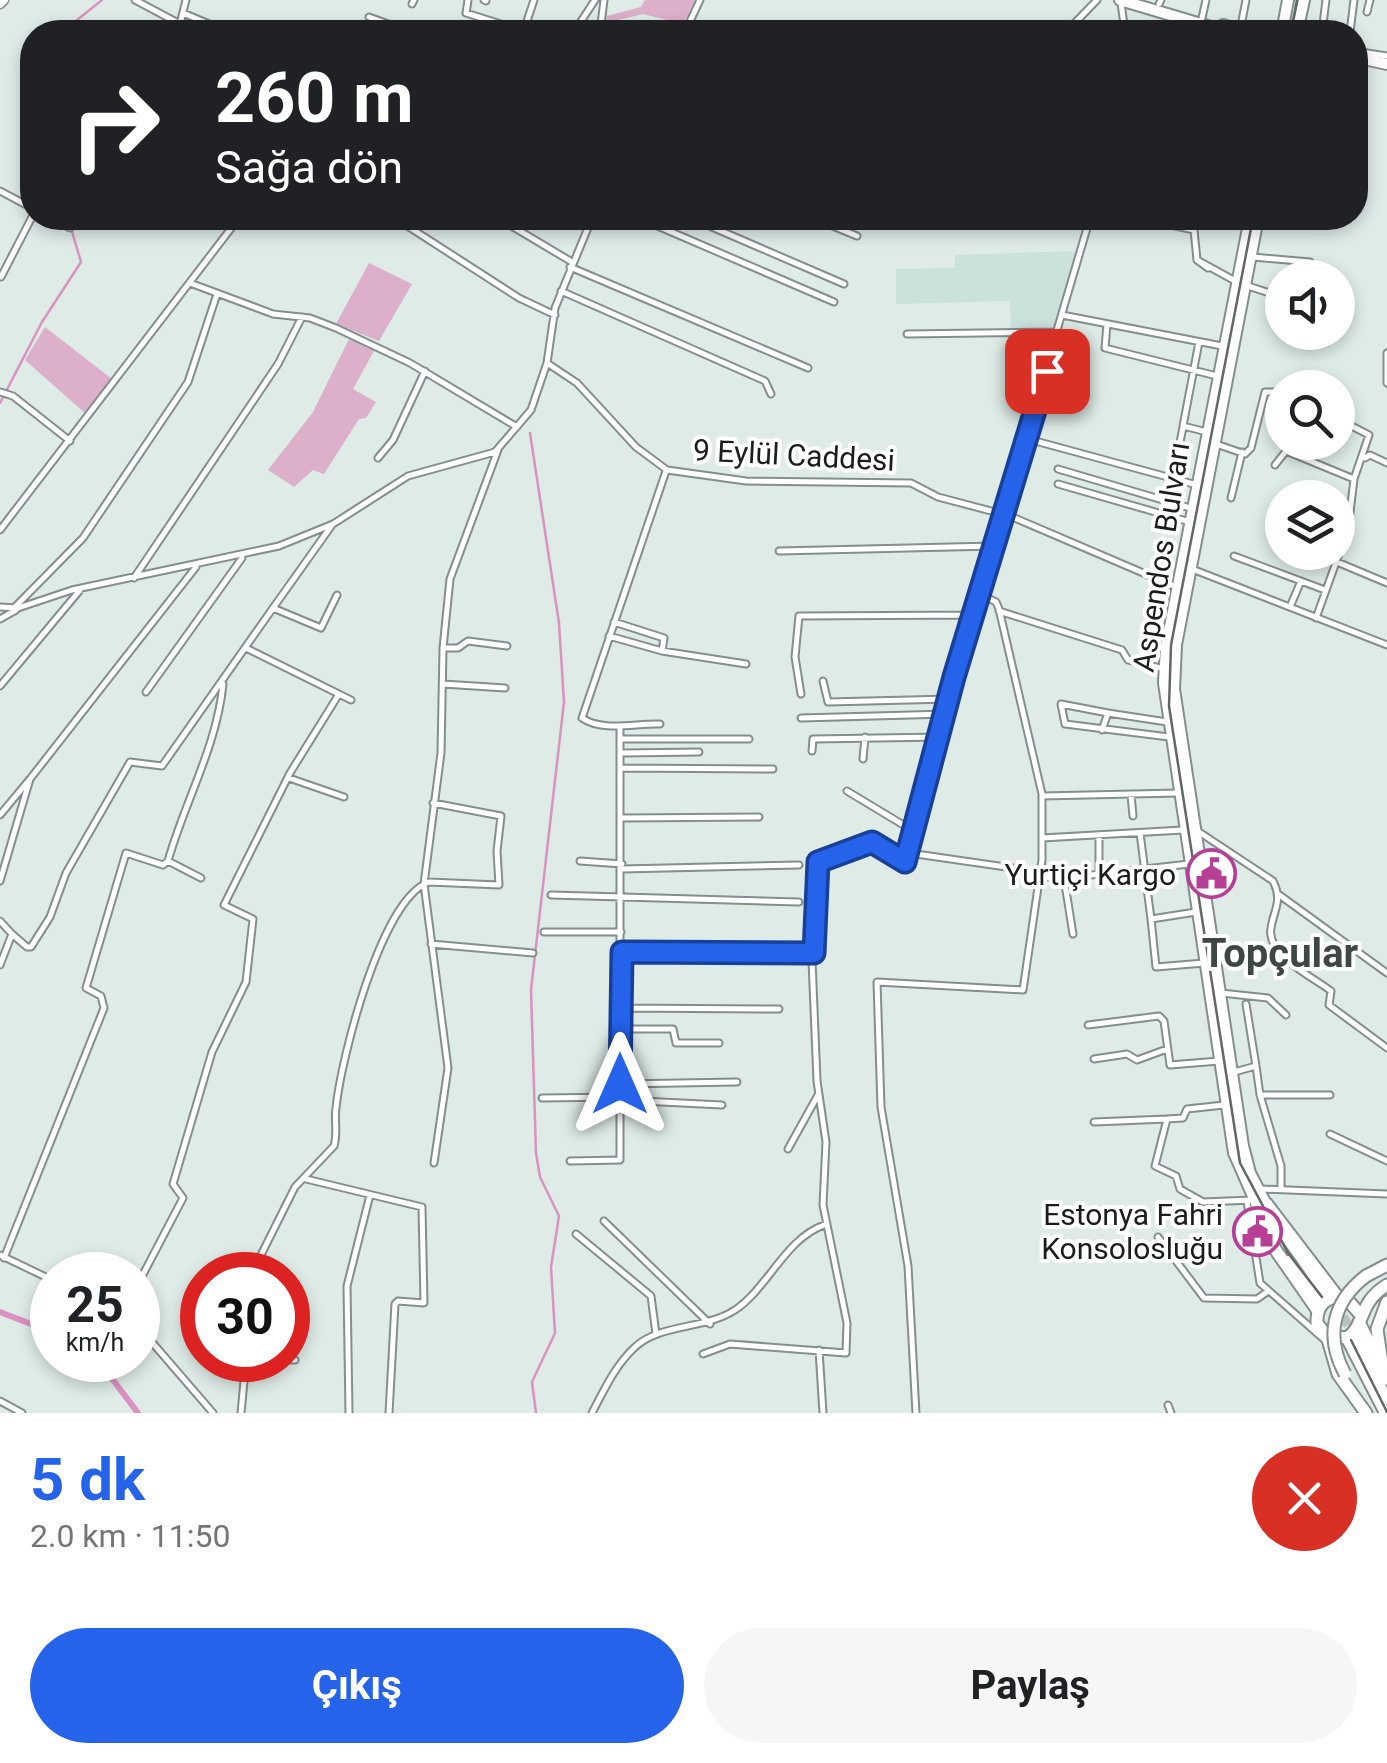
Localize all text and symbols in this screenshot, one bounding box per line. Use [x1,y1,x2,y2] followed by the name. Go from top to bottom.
[215,57,414,139] text: 260 m
[50,60,180,190] icon: right
[215,141,403,194] text: Sağa dön
[1265,260,1355,570] map controls
[1265,260,1355,350] button: sound
[1005,329,1090,414] pin
[1020,344,1075,399] icon: arrive
[1265,370,1355,460] button: search
[692,432,896,478] street label: 9 Eylül Caddesi
[1126,440,1196,674] street label: Aspendos Bulvarı
[1265,480,1355,570] button: layers
[1185,848,1237,900] public building icon: Yurtiçi Kargo
[1005,857,1176,892] place label: Yurtiçi Kargo
[1202,930,1359,977] district label: Topçular
[568,1032,672,1136] position arrow
[1041,1197,1223,1266] place label: Estonya Fahri Konsolosluğu
[1232,1205,1284,1257] public building icon: Estonya Fahri Konsolosluğu
[180,1252,310,1382] speed limit sign: 30
[66,1276,124,1334] text: 25
[66,1328,124,1357] text: km/h
[30,1444,145,1515] text: 5 dk
[1252,1446,1357,1551] button: close
[30,1517,231,1555] text: 2.0 km · 11:50
[30,1628,684,1743] button: Çıkış
[704,1628,1357,1743] button: Paylaş

